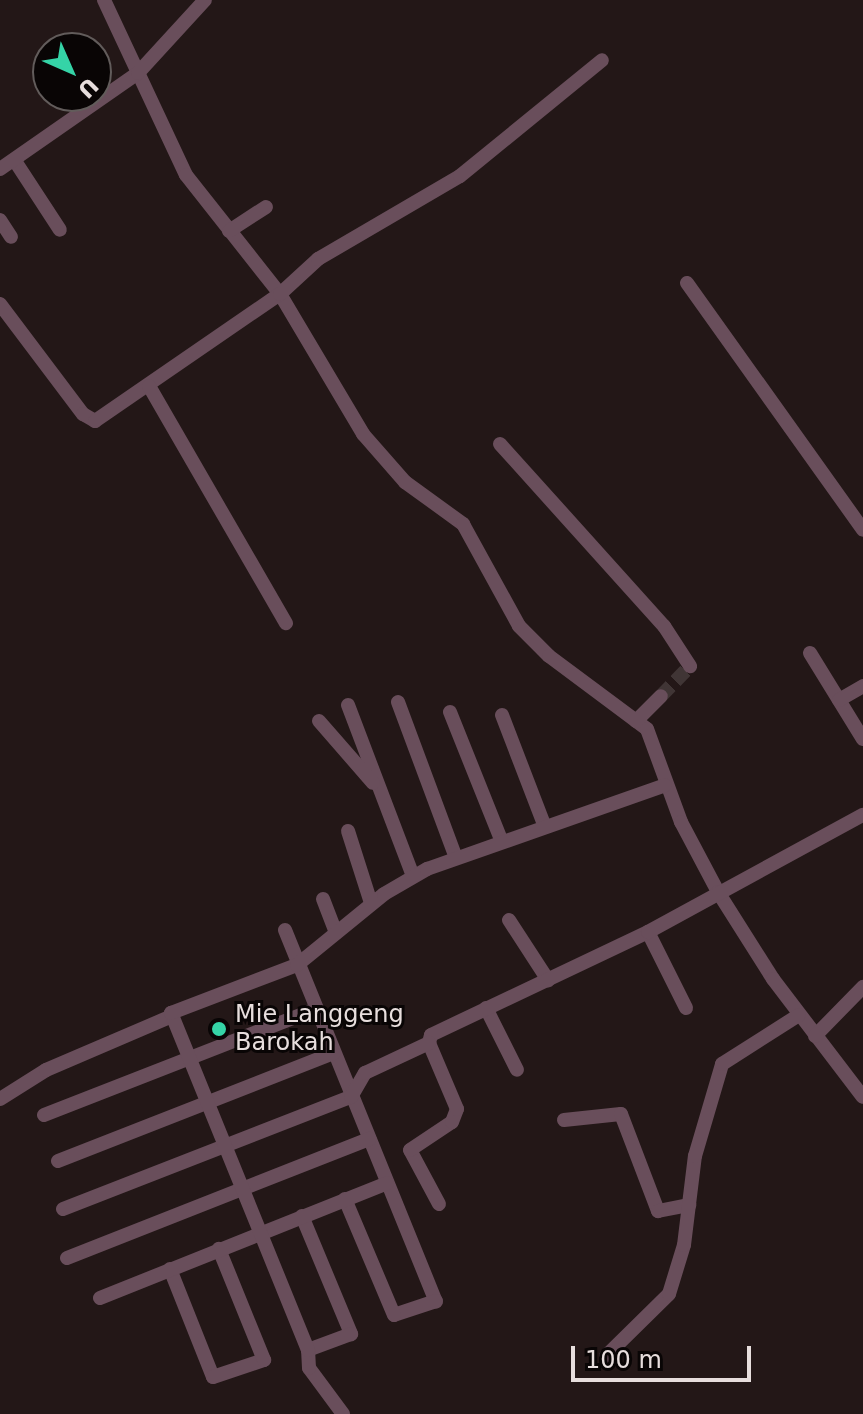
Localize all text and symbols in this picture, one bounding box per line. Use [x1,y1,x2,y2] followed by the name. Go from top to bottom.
[32,32,112,112] north arrow
[73,73,103,103] text: U
[235,1001,404,1057] place label: Mie Langgeng Barokah
[210,1020,228,1038] marker: Mie Langgeng Barokah
[575,1330,755,1380] scale bar
[585,1346,662,1374] text: 100 m

